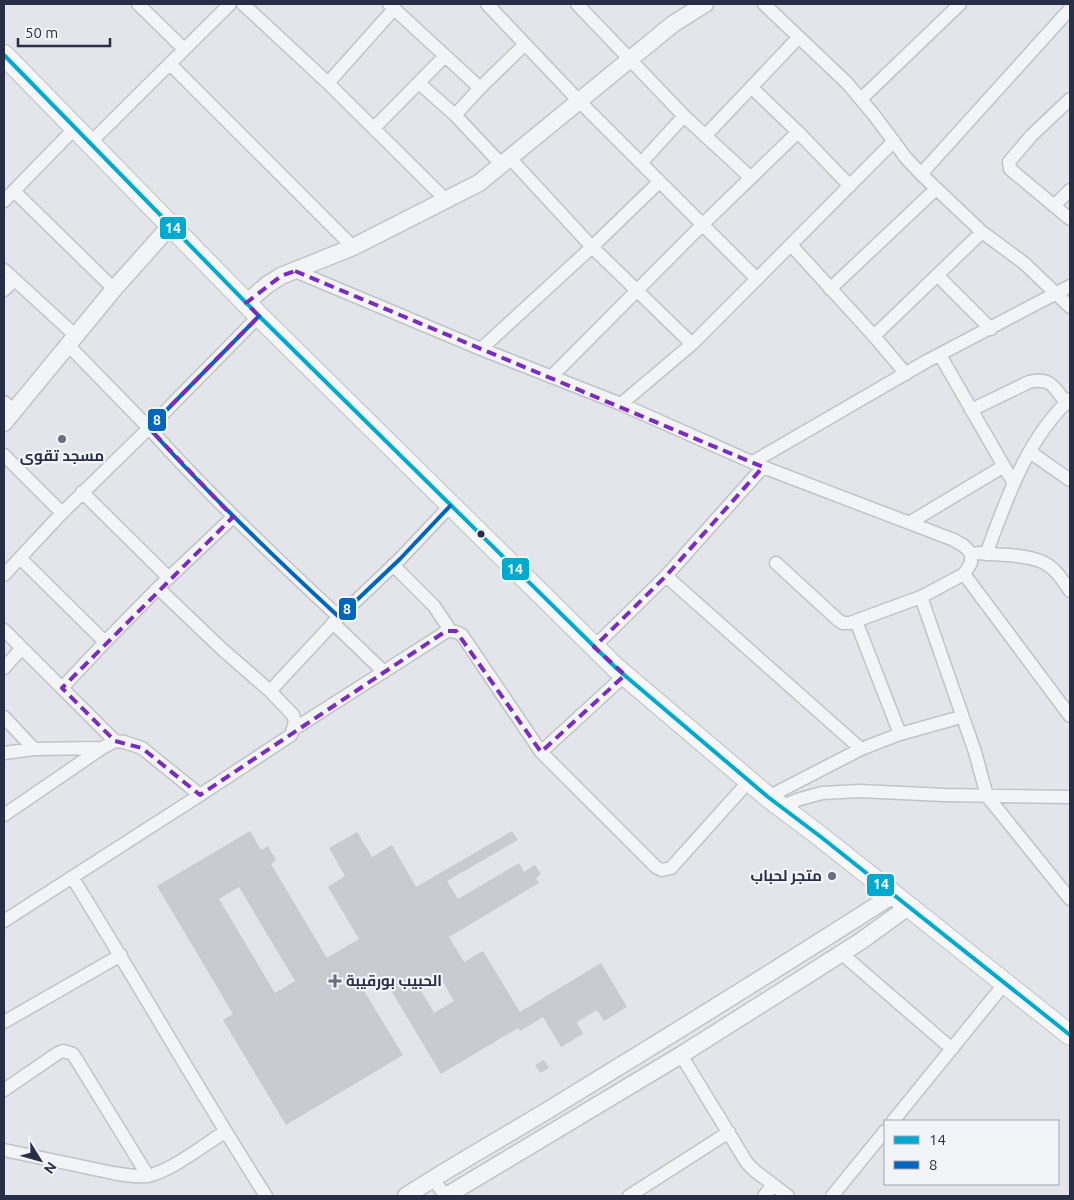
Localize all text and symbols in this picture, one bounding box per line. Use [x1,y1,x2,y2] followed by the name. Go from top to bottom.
[18,15,110,47] scale bar
[25,24,58,41] text: 50 m
[159,216,187,240] line badge: 14
[165,220,181,236] text: 14
[147,408,167,432] line badge: 8
[153,412,161,428] text: 8
[56,433,68,445] marker: مسجد تقوى
[20,447,104,465] place label: مسجد تقوى
[476,529,486,539] unlabelled marker
[501,557,530,581] line badge: 14
[507,561,523,577] text: 14
[338,597,357,621] line badge: 8
[343,601,351,617] text: 8
[751,867,822,885] place label: متجر لحباب
[826,870,838,882] marker: متجر لحباب
[866,873,895,897] line badge: 14
[873,876,889,892] text: 14
[346,972,442,990] place label: الحبيب بورقيبة
[328,974,342,988] marker: الحبيب بورقيبة
[884,1120,1059,1185] legend
[929,1131,946,1148] text: 14
[15,1135,65,1185] north arrow
[929,1156,937,1173] text: 8
[41,1159,60,1177] text: N

